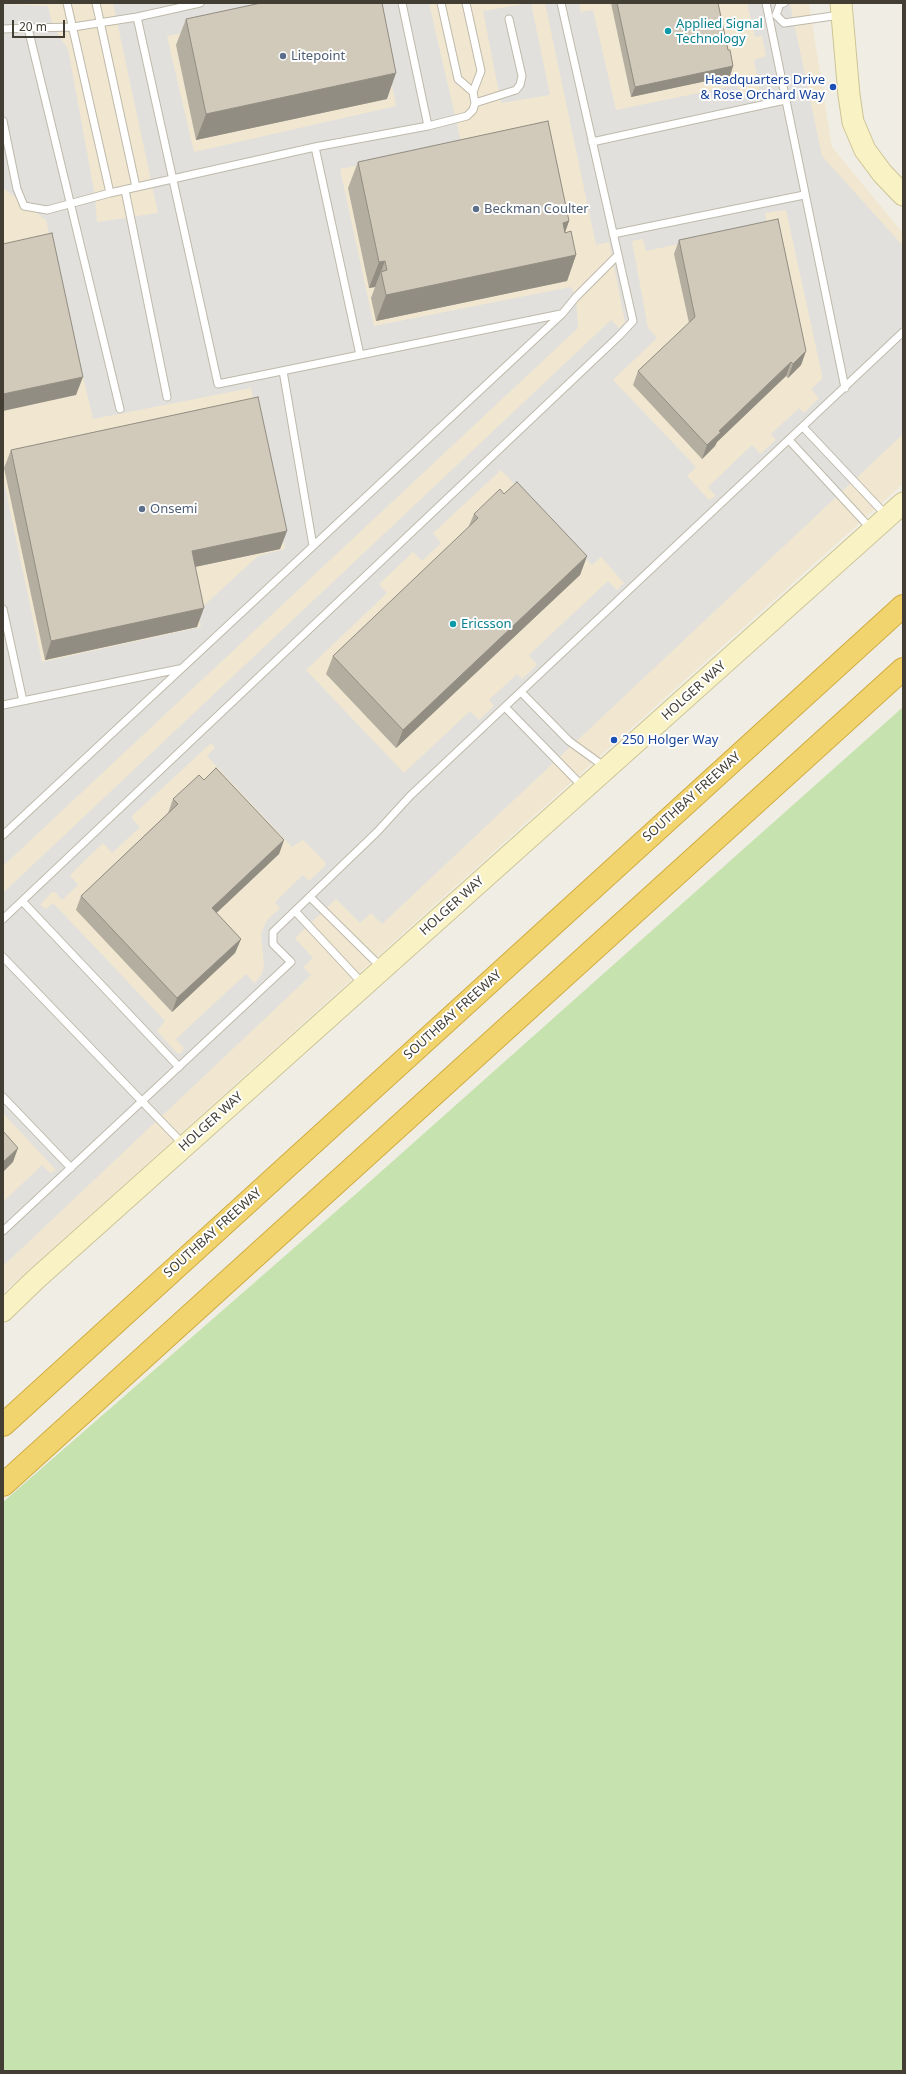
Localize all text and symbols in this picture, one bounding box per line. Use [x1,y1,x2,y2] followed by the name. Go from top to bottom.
[14,12,67,38] scale bar
[676,16,763,47] place label: Applied Signal Technology
[19,18,47,35] text: 20 m
[663,26,673,36] marker: Applied Signal Technology
[291,48,345,64] place label: Litepoint
[278,51,288,61] marker: Litepoint
[700,72,825,103] place label: Headquarters Drive & Rose Orchard Way
[828,82,838,92] marker: Headquarters Drive & Rose Orchard Way
[484,201,589,217] place label: Beckman Coulter
[471,204,481,214] marker: Beckman Coulter
[150,501,197,517] place label: Onsemi
[137,504,147,514] marker: Onsemi
[461,616,512,632] place label: Ericsson
[448,619,458,629] marker: Ericsson
[659,658,729,724] street label: HOLGER WAY
[622,732,718,748] place label: 250 Holger Way
[609,735,619,745] marker: 250 Holger Way
[640,749,744,845] street label: SOUTHBAY FREEWAY
[417,873,487,939] street label: HOLGER WAY
[401,967,505,1063] street label: SOUTHBAY FREEWAY
[176,1089,246,1155] street label: HOLGER WAY
[161,1185,265,1281] street label: SOUTHBAY FREEWAY

